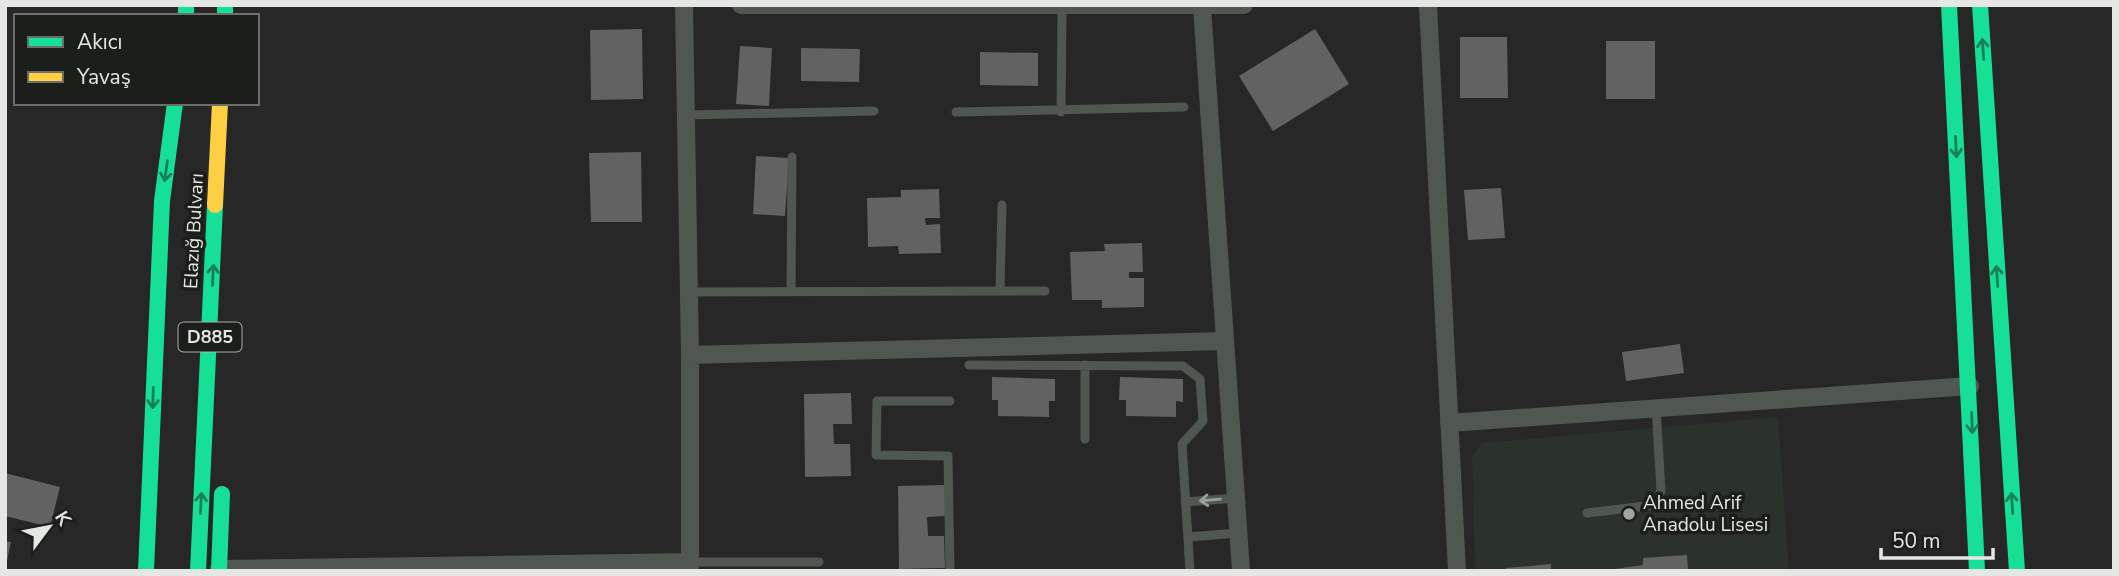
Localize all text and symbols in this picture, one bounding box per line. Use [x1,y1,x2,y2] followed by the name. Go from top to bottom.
[14,14,259,105] legend
[77,28,122,56] text: Akıcı
[1976,38,1989,60] one-way arrow
[76,63,131,91] text: Yavaş
[1950,135,1963,158] one-way arrow
[159,159,172,182] one-way arrow
[178,173,210,289] street label: Elazığ Bulvarı
[206,264,219,287] one-way arrow
[1990,265,2003,287] one-way arrow
[178,323,242,352] road number: D885
[146,386,159,409] one-way arrow
[1965,411,1978,434] one-way arrow
[1643,490,1768,538] place label: Ahmed Arif Anadolu Lisesi
[195,491,208,514] one-way arrow
[14,492,84,562] north arrow
[2005,492,2018,514] one-way arrow
[1200,494,1222,507] one-way arrow
[48,506,78,532] text: K
[1621,506,1637,522] marker: Ahmed Arif Anadolu Lisesi
[1881,516,1993,560] scale bar
[1892,527,1941,555] text: 50 m

